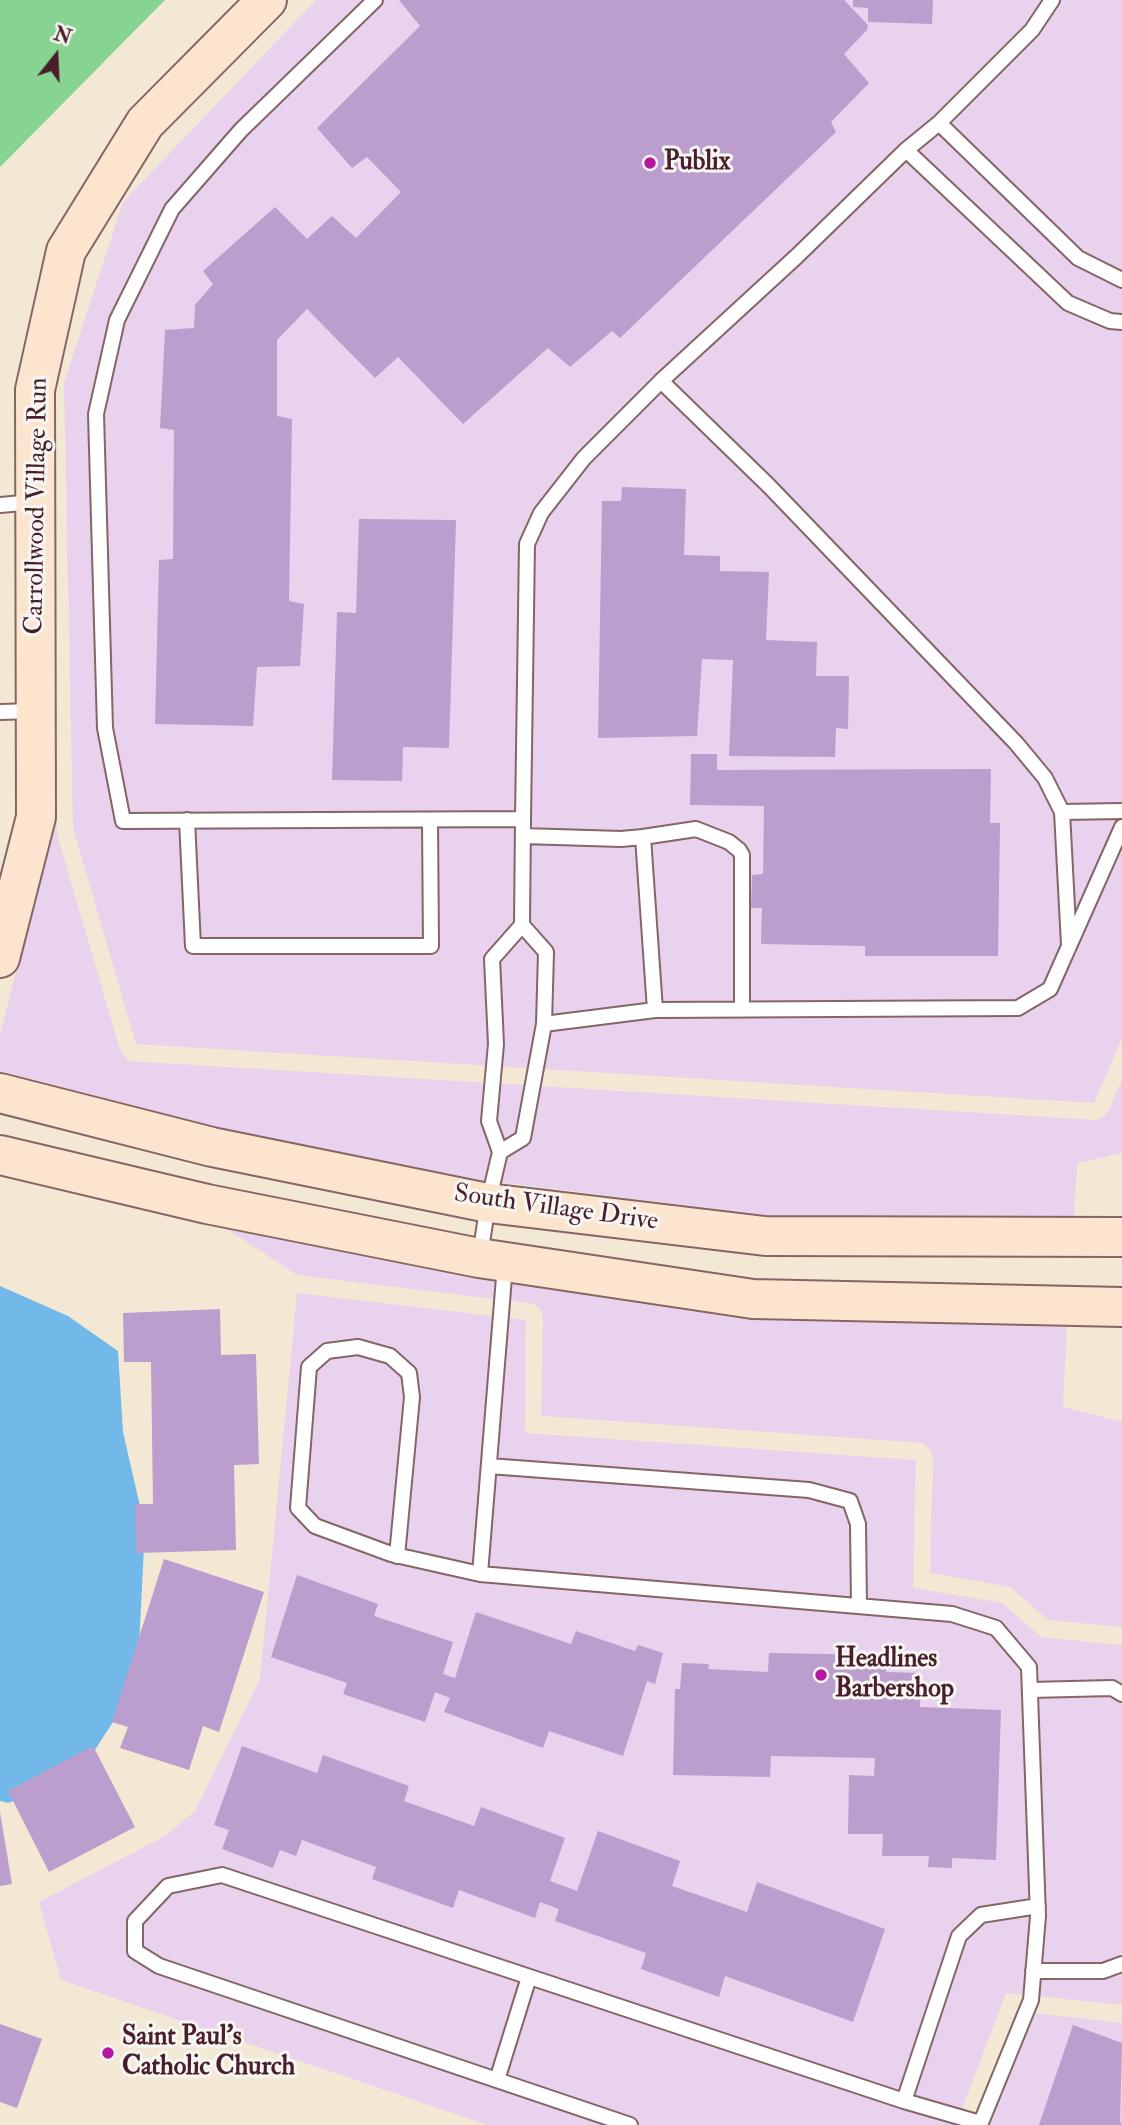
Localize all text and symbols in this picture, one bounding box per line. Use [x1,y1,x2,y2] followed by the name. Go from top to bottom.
[21,21,91,91] north arrow
[51,22,74,50] text: N
[664,147,730,179] place label: Publix
[642,155,658,171] marker: Publix
[20,377,56,635] street label: Carrollwood Village Run
[452,1179,660,1239] street label: South Village Drive
[835,1644,954,1706] place label: Headlines Barbershop
[813,1667,829,1683] marker: Headlines Barbershop
[122,2022,295,2084] place label: Saint Paul's Catholic Church
[100,2045,116,2061] marker: Saint Paul's Catholic Church

